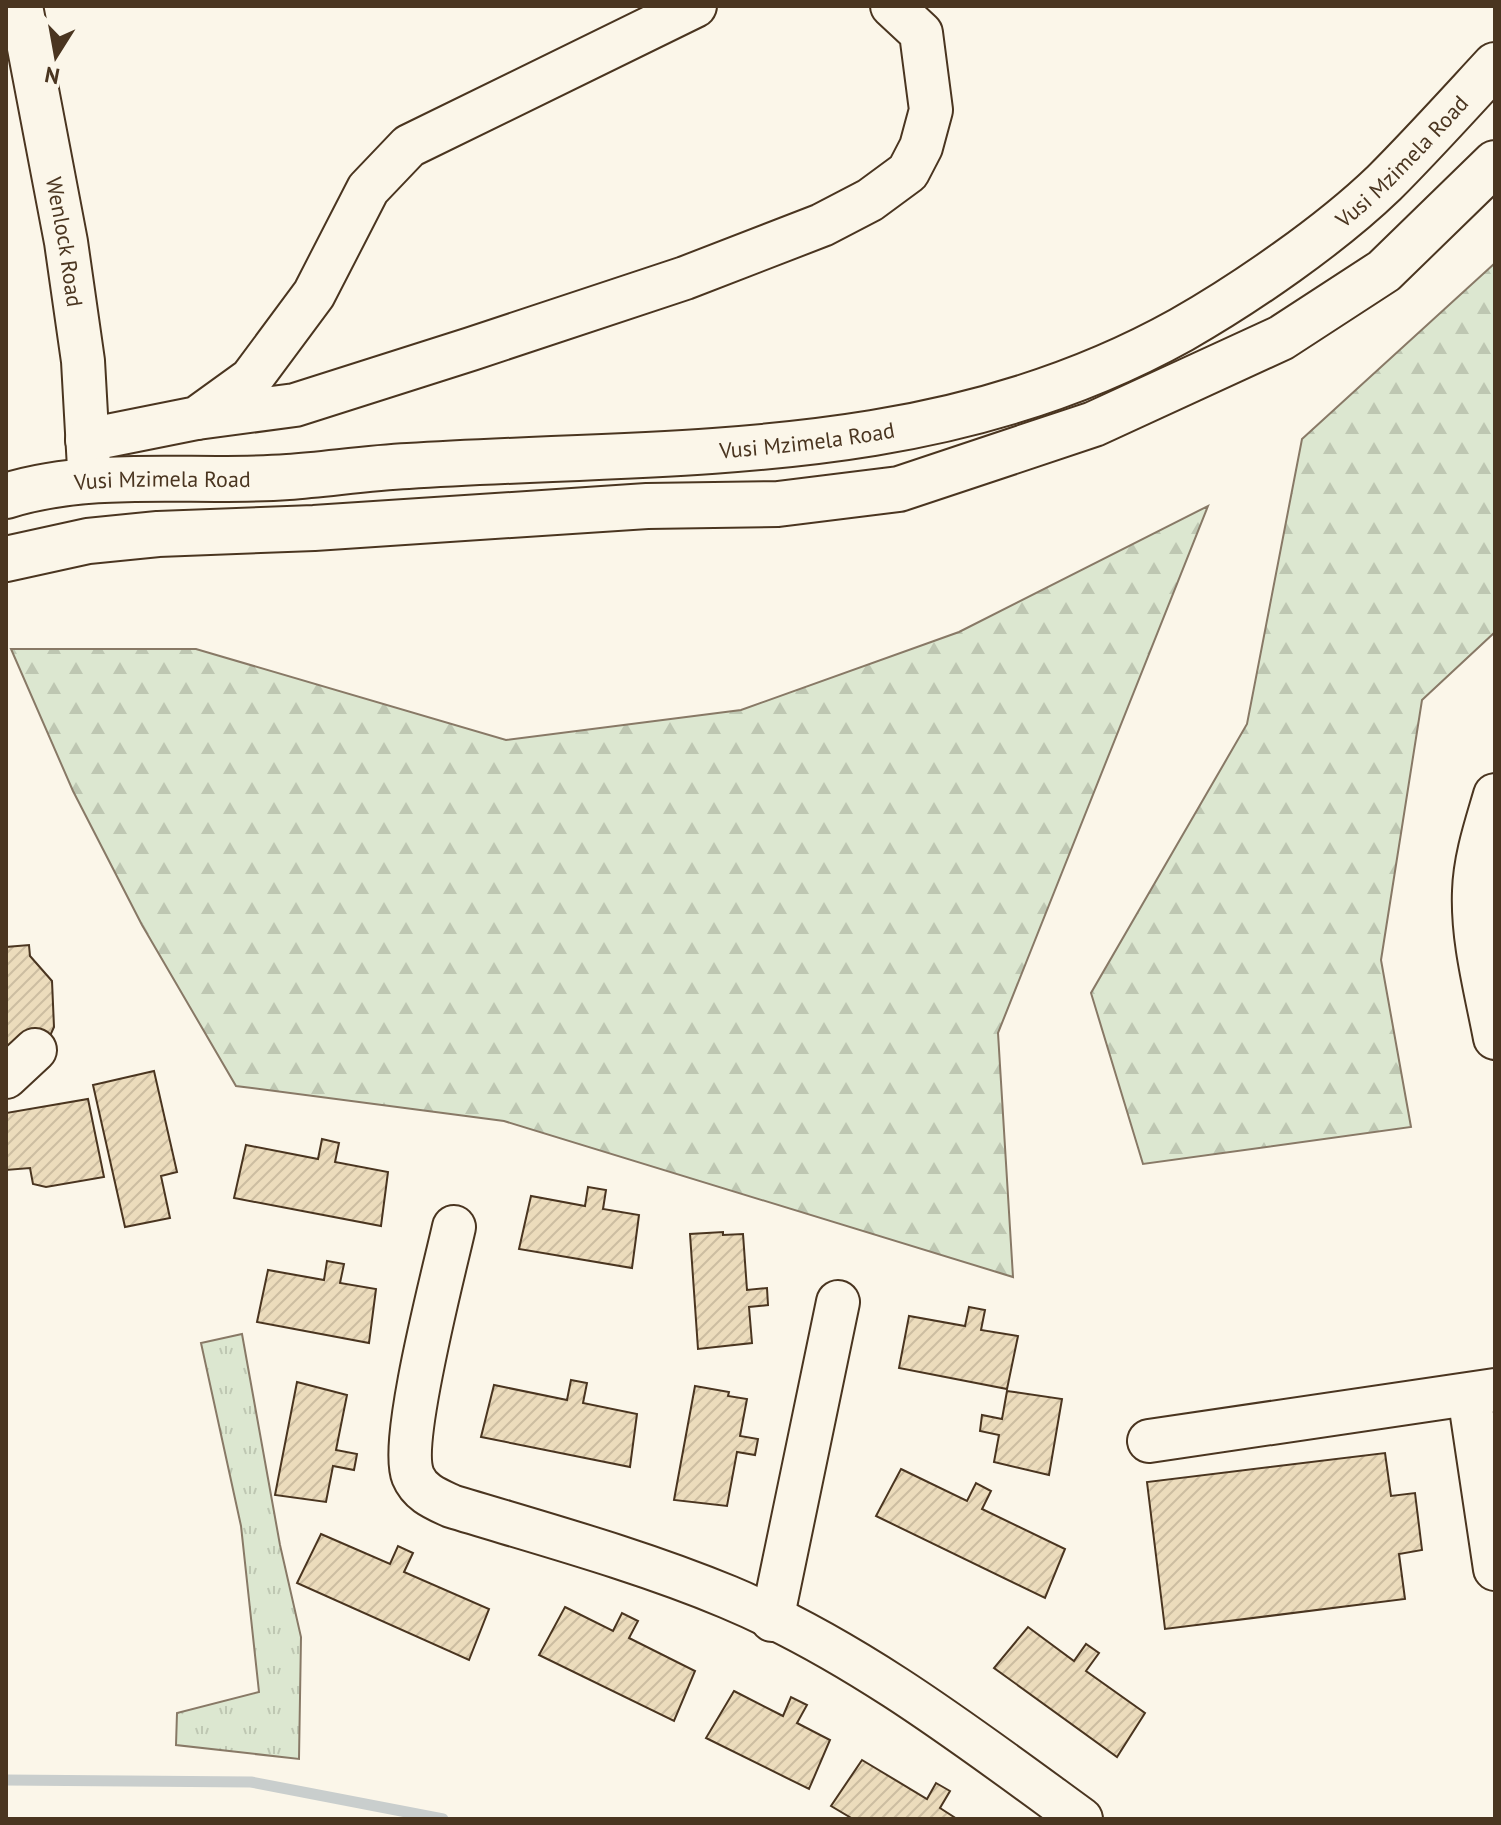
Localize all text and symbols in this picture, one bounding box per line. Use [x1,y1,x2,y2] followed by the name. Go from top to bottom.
[16,16,96,96] north arrow
[42,61,62,91] text: N
[1329,89,1474,234] street label: Vusi Mzimela Road
[40,175,89,309] street label: Wenlock Road
[717,416,897,464] street label: Vusi Mzimela Road
[72,465,251,496] street label: Vusi Mzimela Road

